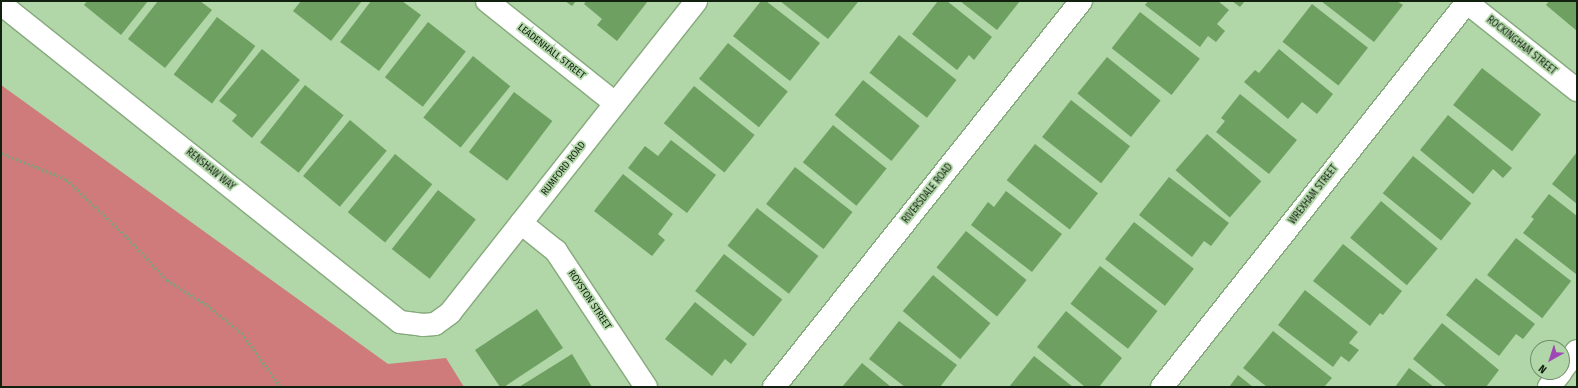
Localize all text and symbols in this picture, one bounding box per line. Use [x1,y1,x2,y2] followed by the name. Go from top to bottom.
[1484,14,1558,78] street label: ROCKINGHAM STREET
[515,22,587,82] street label: LEADENHALL STREET
[539,140,589,198] street label: RUMFORD ROAD
[183,147,237,193] street label: RENSHAW WAY
[900,162,956,226] street label: RIVERSDALE ROAD
[1287,163,1341,227] street label: WREXHAM STREET
[565,268,613,332] street label: ROYSTON STREET
[1530,340,1570,380] north arrow
[1536,362,1549,376] text: N

